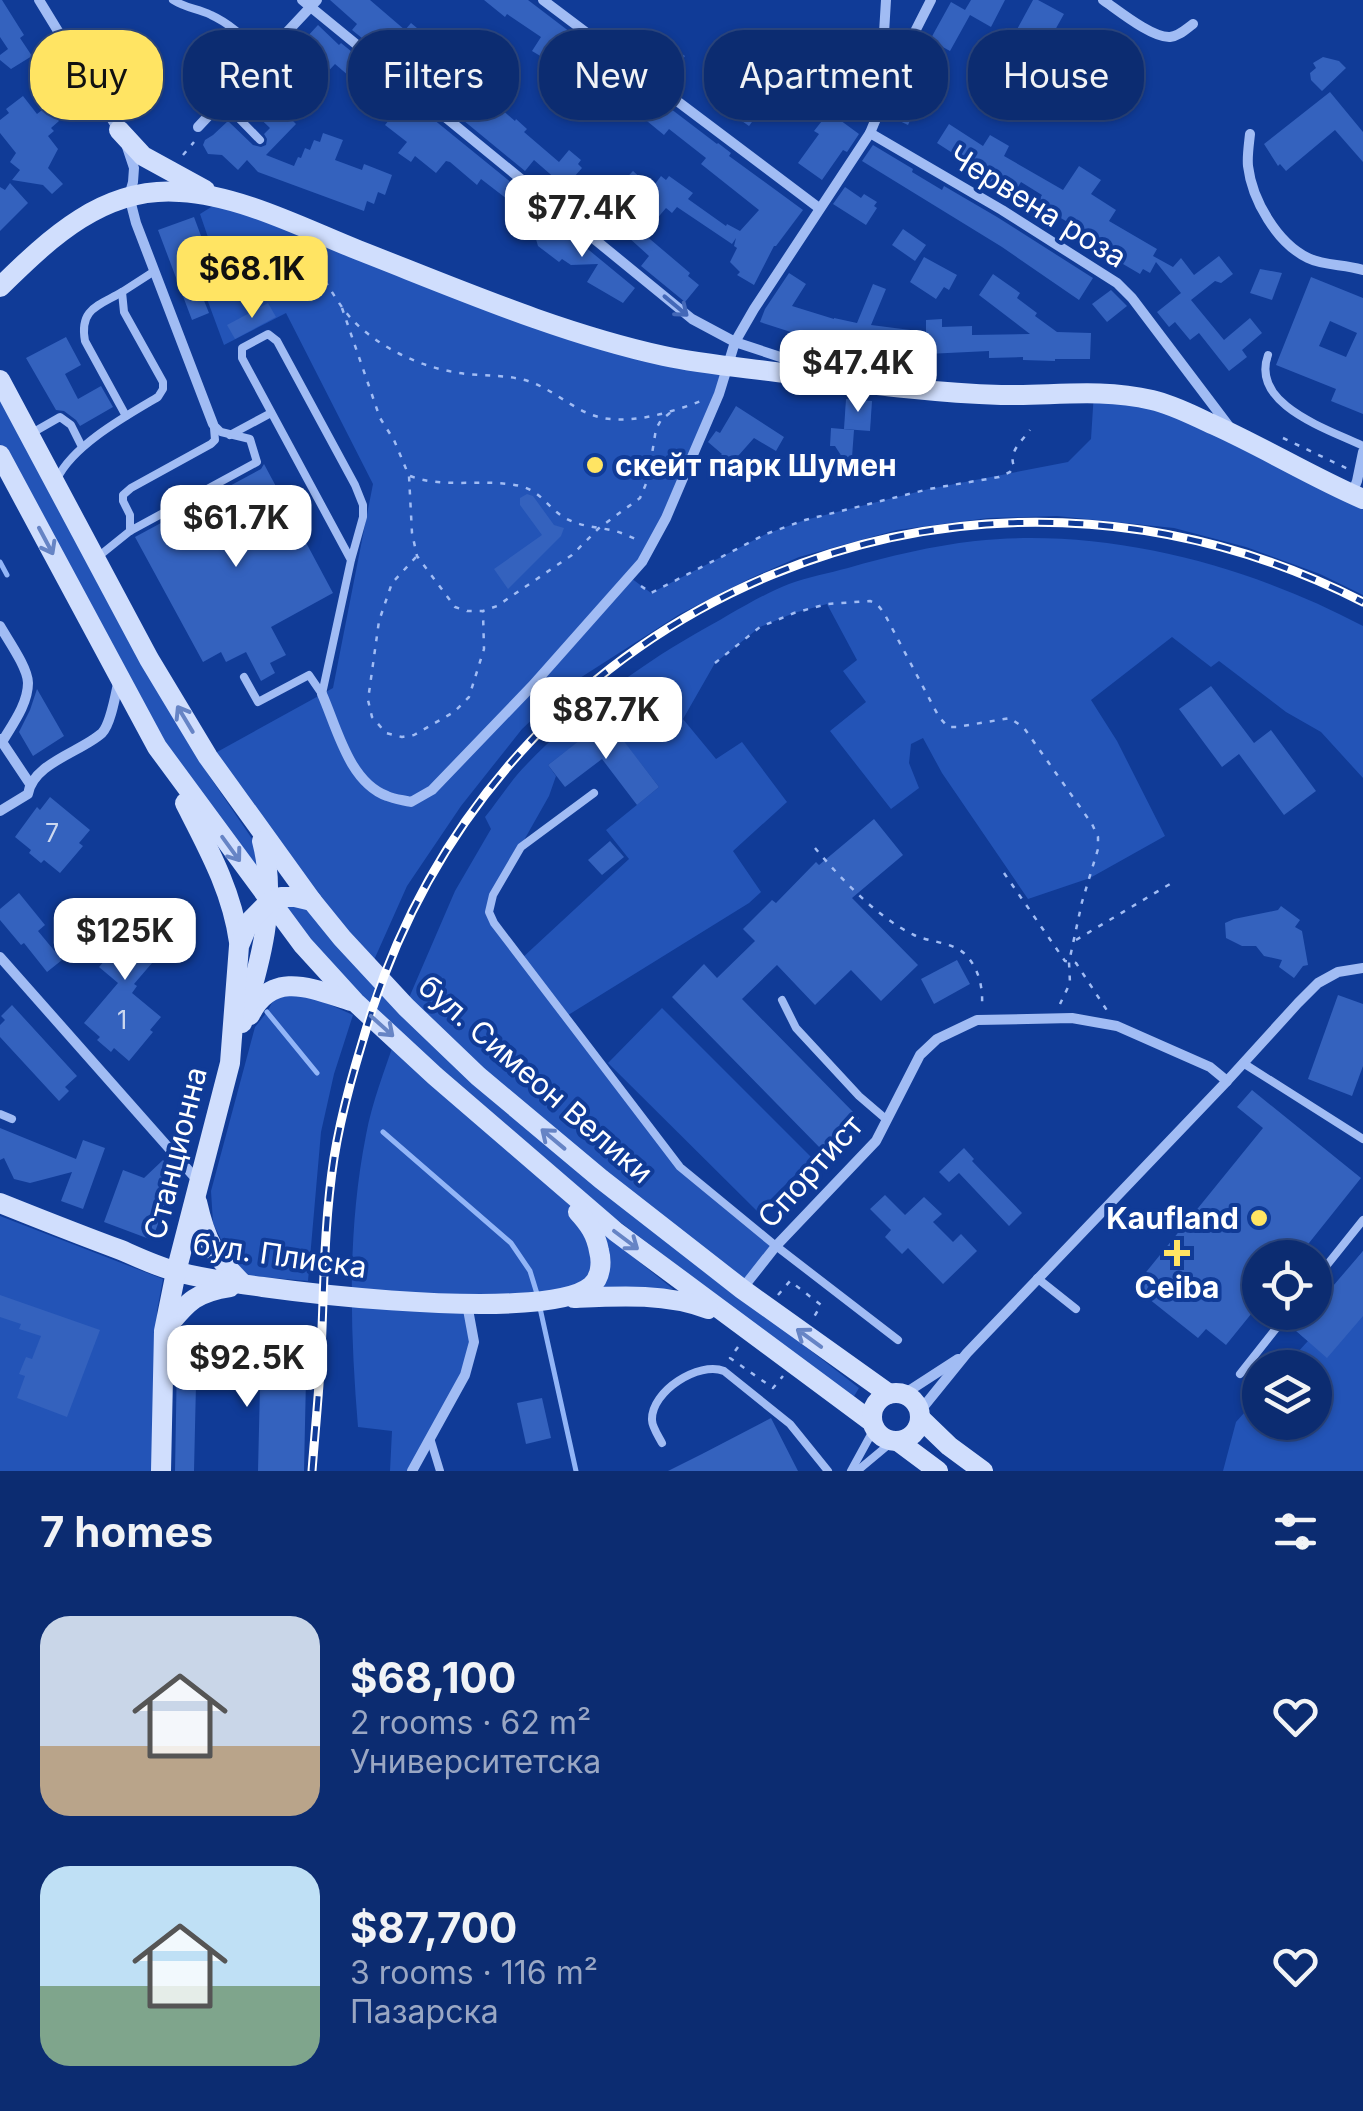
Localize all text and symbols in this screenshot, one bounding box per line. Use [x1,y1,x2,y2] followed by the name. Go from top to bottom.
[30,30,163,120] chip: Buy
[183,30,328,120] chip: Rent
[348,30,519,120] chip: Filters
[539,30,684,120] chip: New
[704,30,948,120] chip: Apartment
[968,30,1144,120] chip: House
[943,137,1133,275] street label: Червена роза
[501,175,663,260] pin: $77.4K
[527,188,637,227] text: $77.4K
[171,236,333,321] pin: $68.1K
[199,249,305,288] text: $68.1K
[662,295,688,317] one-way arrow
[777,330,939,415] pin: $47.4K
[802,343,914,382] text: $47.4K
[615,447,897,483] place label: скейт парк Шумен
[584,454,606,476] marker: скейт парк Шумен
[155,485,317,570] pin: $61.7K
[182,498,290,537] text: $61.7K
[37,526,56,555] one-way arrow
[525,677,687,762] pin: $87.7K
[552,690,660,729] text: $87.7K
[175,705,195,734] one-way arrow
[45,818,59,848] house number: 7
[220,835,241,862] one-way arrow
[55,898,195,983] pin: $125K
[76,911,174,950] text: $125K
[412,968,660,1190] street label: бул. Симеон Велики
[117,1005,127,1035] house number: 1
[369,1014,393,1038] one-way arrow
[136,1063,214,1243] street label: Станционна
[750,1107,870,1235] street label: Спортист
[540,1128,566,1150] one-way arrow
[1106,1200,1239,1236] place label: Kaufland
[1248,1207,1270,1229] marker: Kaufland
[191,1225,369,1285] street label: бул. Плиска
[613,1228,639,1250] one-way arrow
[1242,1240,1332,1440] map controls
[1242,1240,1332,1330] button: locate
[1166,1242,1188,1264] marker: Ceiba
[1135,1269,1219,1305] place label: Ceiba
[166,1325,328,1410] pin: $92.5K
[796,1328,824,1349] one-way arrow
[189,1338,305,1377] text: $92.5K
[1242,1350,1332,1440] button: layers
[1268,1504,1323,1559] icon: filters
[40,1506,213,1557] text: 7 homes
[350,1652,516,1703] text: $68,100
[120,1656,240,1776] icon: home
[1268,1689,1323,1744] icon: heart
[350,1703,591,1742] text: 2 rooms · 62 m²
[350,1742,601,1781] text: Университетска
[350,1902,517,1953] text: $87,700
[120,1906,240,2026] icon: home
[1268,1939,1323,1994] icon: heart
[350,1953,598,1992] text: 3 rooms · 116 m²
[350,1992,499,2031] text: Пазарска

